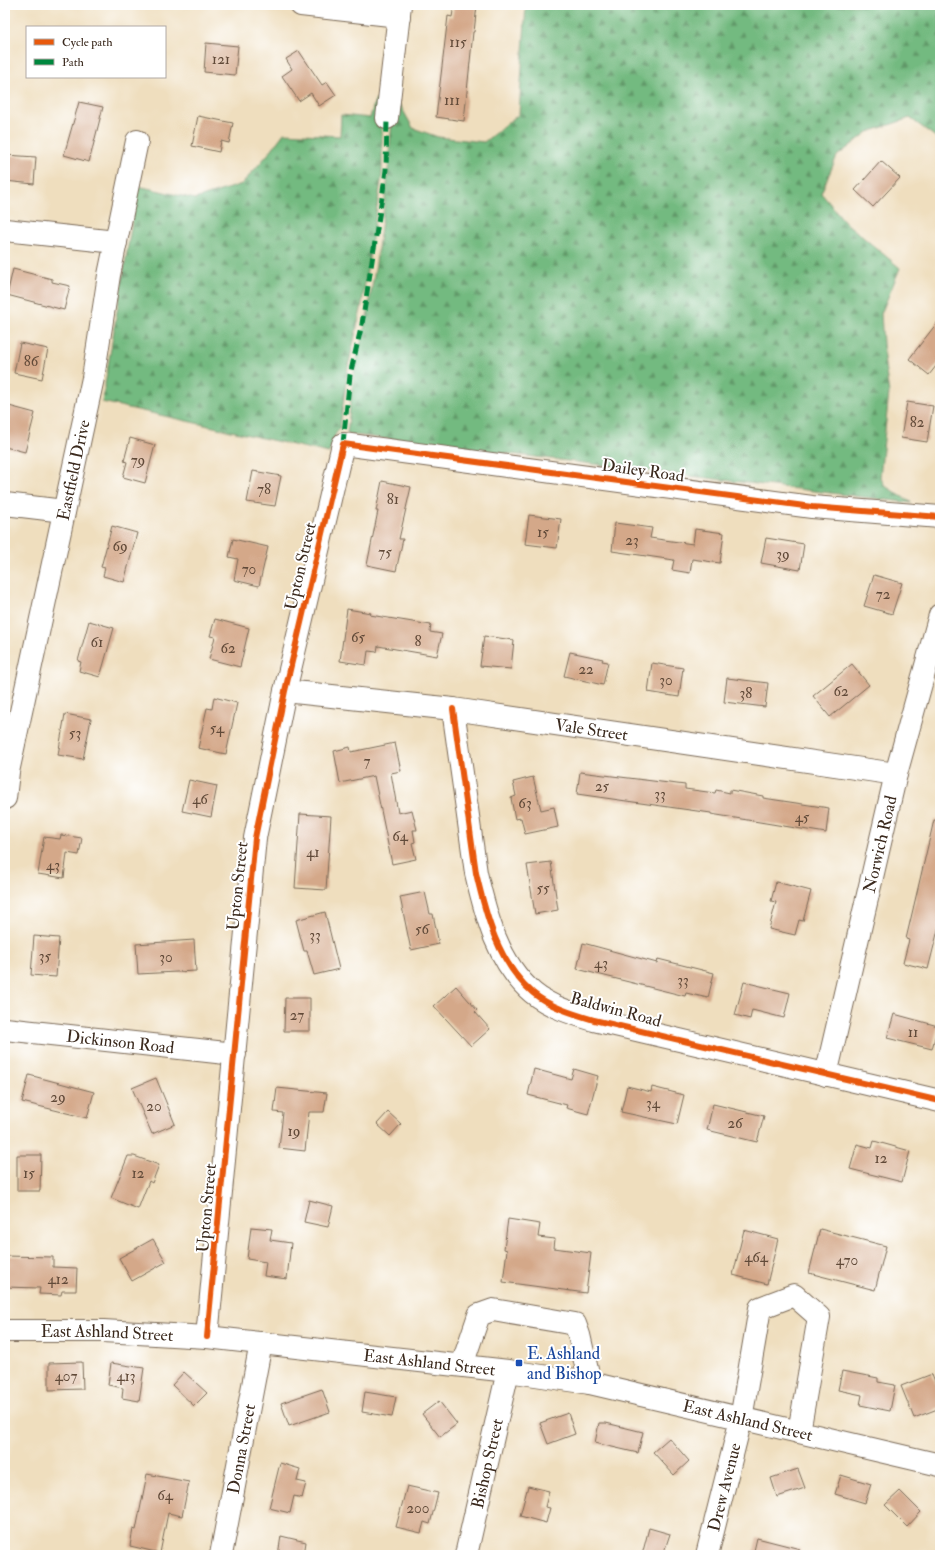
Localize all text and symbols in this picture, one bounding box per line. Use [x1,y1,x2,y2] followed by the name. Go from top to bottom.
[26,26,166,78] legend
[449,33,467,52] house number: 115
[62,35,113,50] text: Cycle path
[212,50,230,69] house number: 121
[62,55,85,70] text: Path
[444,91,460,110] house number: 111
[24,352,40,371] house number: 86
[910,413,925,432] house number: 82
[53,418,95,522] street label: Eastfield Drive
[131,451,145,470] house number: 79
[600,454,686,488] street label: Dailey Road
[257,480,271,499] house number: 78
[387,490,399,509] house number: 81
[280,520,322,612] street label: Upton Street
[537,523,549,542] house number: 15
[625,531,639,550] house number: 23
[112,537,128,556] house number: 69
[378,543,392,562] house number: 75
[776,545,790,564] house number: 39
[242,560,256,579] house number: 70
[876,585,891,604] house number: 72
[351,628,365,647] house number: 65
[414,632,422,651] house number: 8
[91,633,103,652] house number: 61
[220,639,236,658] house number: 62
[578,660,594,679] house number: 22
[659,671,673,690] house number: 30
[833,682,849,701] house number: 62
[740,684,752,703] house number: 38
[554,714,630,746] street label: Vale Street
[210,719,225,738] house number: 54
[69,724,81,743] house number: 53
[364,752,371,771] house number: 7
[595,777,609,796] house number: 25
[654,785,666,804] house number: 33
[192,790,209,809] house number: 46
[859,793,902,895] street label: Norwich Road
[518,794,532,813] house number: 63
[795,808,810,827] house number: 45
[392,827,409,846] house number: 64
[222,840,254,932] street label: Upton Street
[306,843,320,862] house number: 41
[46,856,60,875] house number: 43
[536,879,550,898] house number: 55
[415,920,430,939] house number: 56
[309,926,321,945] house number: 33
[39,947,52,966] house number: 35
[159,948,173,967] house number: 30
[594,954,608,973] house number: 43
[677,971,689,990] house number: 33
[568,987,664,1032] street label: Baldwin Road
[290,1006,304,1025] house number: 27
[908,1023,918,1042] house number: 11
[65,1026,176,1058] street label: Dickinson Road
[50,1088,66,1107] house number: 29
[646,1094,661,1113] house number: 34
[146,1097,162,1116] house number: 20
[727,1114,744,1133] house number: 26
[288,1122,300,1141] house number: 19
[875,1149,888,1168] house number: 12
[192,1162,222,1254] street label: Upton Street
[23,1164,35,1183] house number: 15
[132,1164,145,1183] house number: 12
[744,1248,769,1267] house number: 464
[836,1251,858,1270] house number: 470
[47,1270,69,1289] house number: 412
[41,1321,174,1346] street label: East Ashland Street
[527,1343,602,1385] place label: E. Ashland and Bishop
[362,1345,497,1381] street label: East Ashland Street
[514,1358,524,1368] marker: E. Ashland and Bishop
[55,1367,77,1386] house number: 407
[116,1367,136,1386] house number: 413
[681,1395,815,1446] street label: East Ashland Street
[223,1402,260,1496] street label: Donna Street
[467,1416,508,1510] street label: Bishop Street
[703,1441,746,1534] street label: Drew Avenue
[157,1486,174,1505] house number: 64
[407,1499,429,1518] house number: 200

